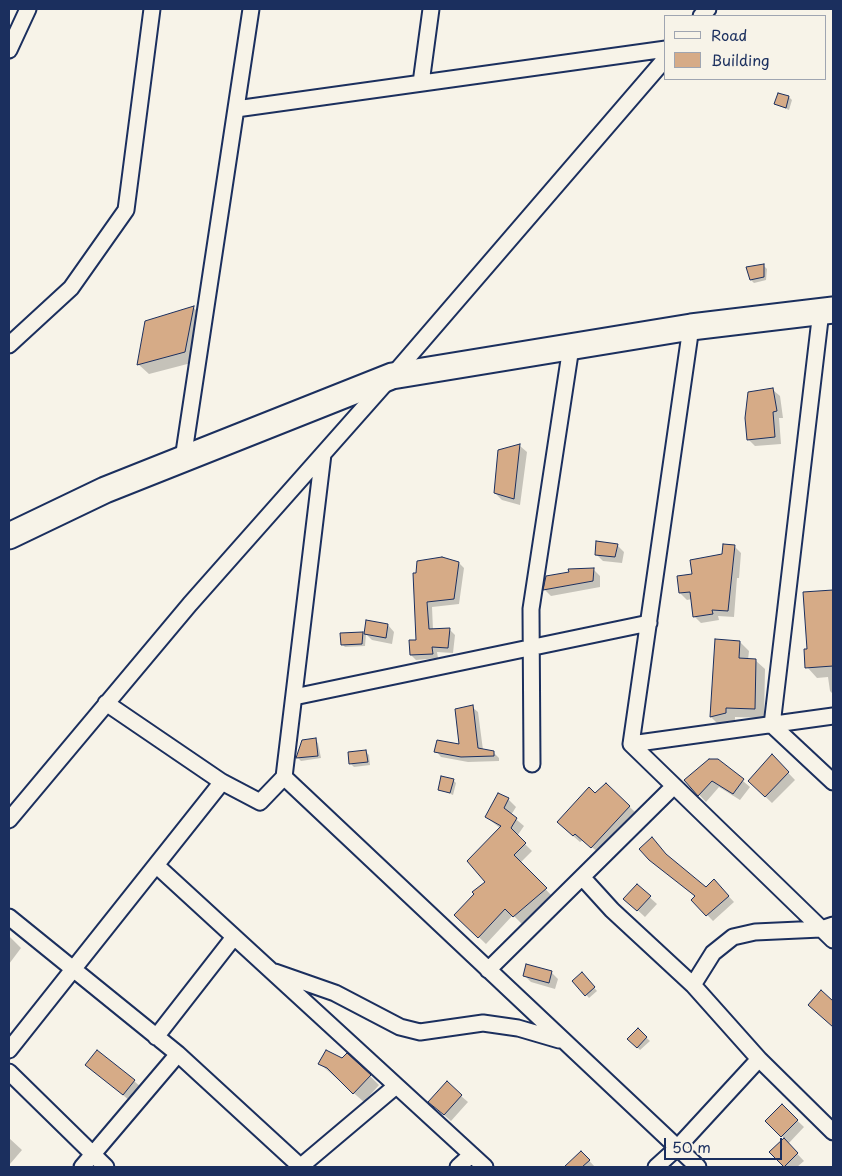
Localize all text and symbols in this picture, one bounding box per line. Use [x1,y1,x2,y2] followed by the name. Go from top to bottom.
[664,15,827,80] legend
[711,23,747,46] text: Road
[711,48,770,71] text: Building
[667,1128,784,1160] scale bar
[672,1135,711,1158] text: 50 m

